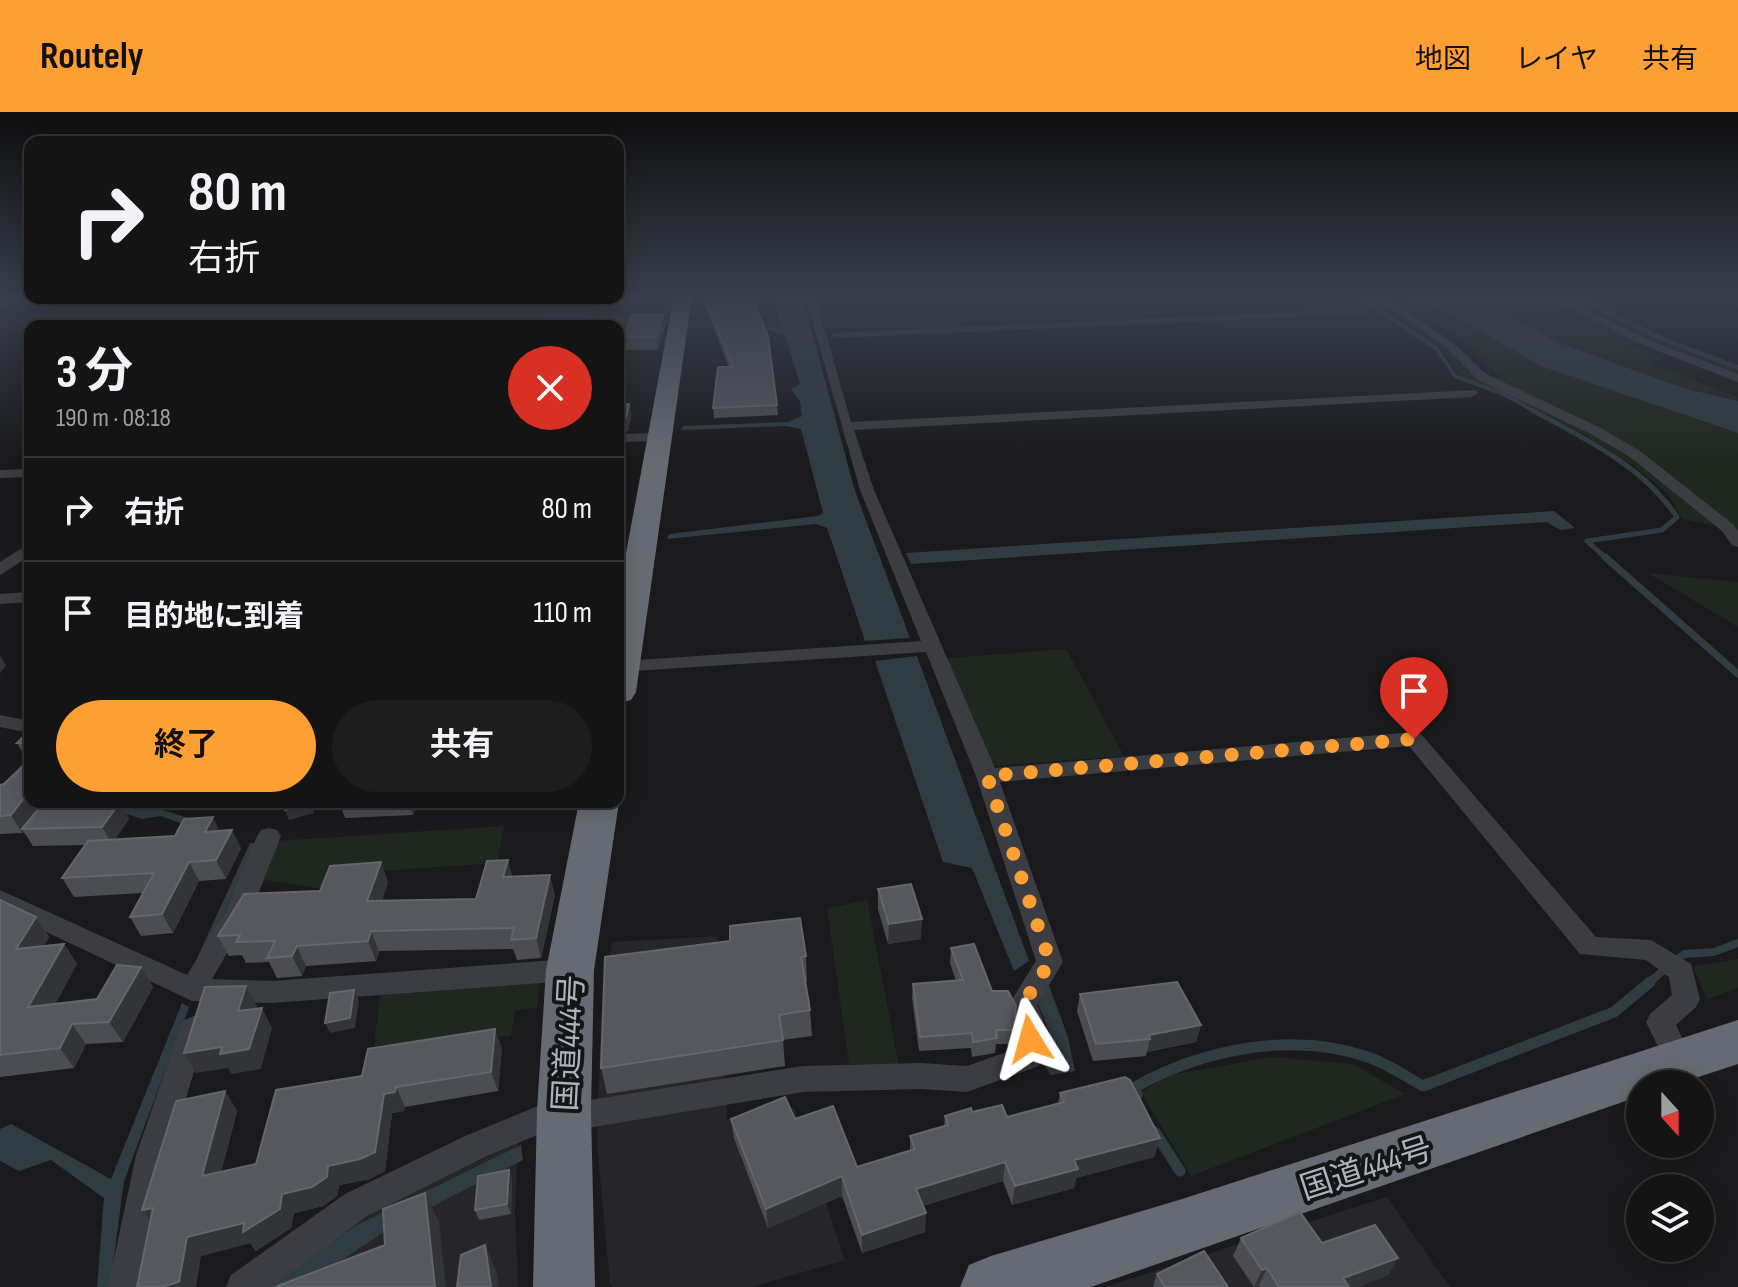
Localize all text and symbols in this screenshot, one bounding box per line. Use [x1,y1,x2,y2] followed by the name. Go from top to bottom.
[40,34,144,79] text: Routely
[1415,43,1471,76] text: 地図
[1515,43,1598,76] text: レイヤ
[1642,43,1698,76] text: 共有
[188,160,287,227] text: 80 m
[56,168,160,272] icon: right
[188,238,260,281] text: 右折
[56,344,133,401] text: 3 分
[508,346,592,430] button: close
[56,403,171,434] text: 190 m · 08:18
[56,487,100,531] icon: right
[541,491,592,527] text: 80 m
[124,495,184,531] text: 右折
[56,591,100,635] icon: arrive
[534,595,592,631] text: 110 m
[124,599,304,635] text: 目的地に到着
[1380,657,1448,739] pin
[1392,669,1436,713] icon: arrive
[56,700,316,792] button: 終了
[332,700,592,792] button: 共有
[546,974,593,1112] street label: 国道444号
[988,997,1072,1081] position arrow
[1626,1070,1714,1158] north arrow
[1626,1070,1714,1262] map controls
[1296,1130,1437,1209] street label: 国道444号
[1626,1174,1714,1262] button: layers

